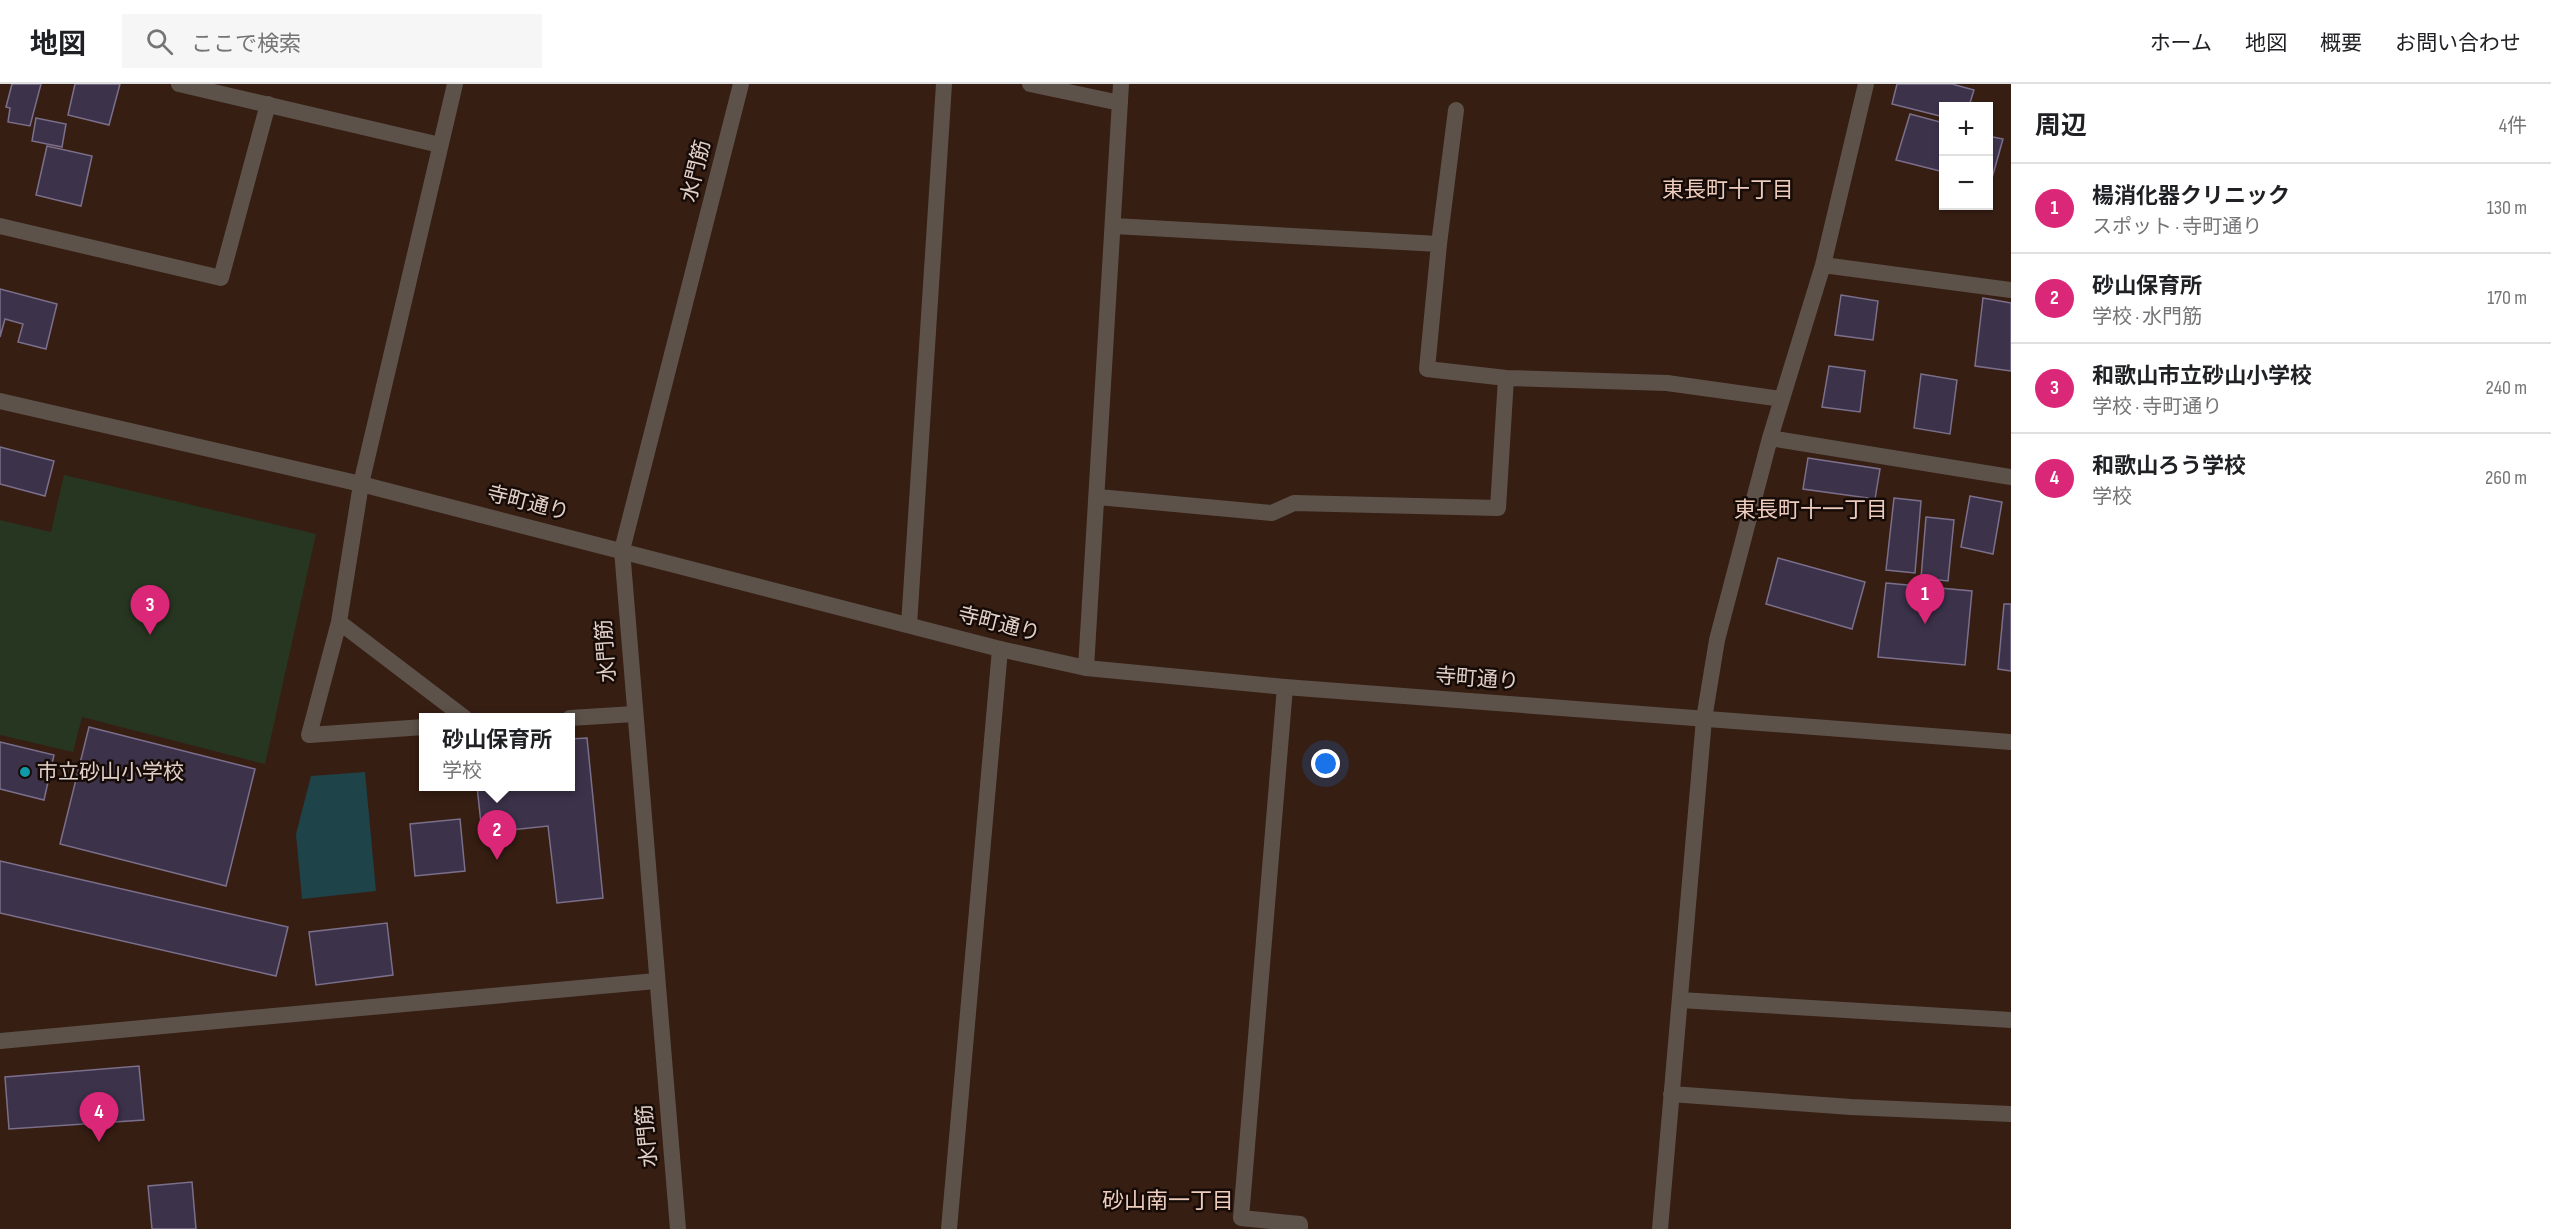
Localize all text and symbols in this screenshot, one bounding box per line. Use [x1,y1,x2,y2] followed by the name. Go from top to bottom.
[122,14,542,68] search box
[143,25,176,58] icon: search
[30,28,86,61] text: 地図
[191,31,301,58] text: ここで検索
[2150,31,2212,56] text: ホーム
[2245,31,2287,56] text: 地図
[2320,31,2362,56] text: 概要
[2395,31,2521,56] text: お問い合わせ
[1939,102,1993,210] map controls
[1939,102,1993,156] button: +
[2035,111,2087,142] text: 周辺
[2499,114,2527,138] text: 4件
[676,137,716,205] street label: 水門筋
[1939,156,1993,210] button: −
[1662,177,1794,204] district label: 東長町十丁目
[2092,183,2290,210] text: 楊消化器クリニック
[2051,196,2058,220] text: 1
[2487,196,2527,220] text: 130 m
[2092,215,2262,239] text: スポット · 寺町通り
[2092,273,2202,300] text: 砂山保育所
[2050,286,2059,310] text: 2
[2487,286,2527,310] text: 170 m
[2092,305,2202,329] text: 学校 · 水門筋
[2092,363,2312,390] text: 和歌山市立砂山小学校
[2050,376,2059,400] text: 3
[2486,376,2527,400] text: 240 m
[2092,395,2222,419] text: 学校 · 寺町通り
[2092,453,2246,480] text: 和歌山ろう学校
[2050,466,2059,490] text: 4
[2485,466,2527,490] text: 260 m
[484,481,572,525] street label: 寺町通り
[2092,485,2132,509] text: 学校
[1734,497,1888,524] district label: 東長町十一丁目
[1906,574,1944,624] pin: 1
[130,586,170,635] pin: 3
[955,602,1043,646] street label: 寺町通り
[591,619,621,683] street label: 水門筋
[1434,664,1520,694] street label: 寺町通り
[419,713,575,791] popup
[442,727,552,754] text: 砂山保育所
[1311,749,1340,778] your location
[442,759,482,783] text: 学校
[37,760,184,785] place label: 市立砂山小学校
[18,765,32,779] marker: 市立砂山小学校
[478,810,516,860] pin: 2
[80,1092,118,1142] pin: 4
[632,1104,662,1168] street label: 水門筋
[1102,1188,1234,1215] district label: 砂山南一丁目

